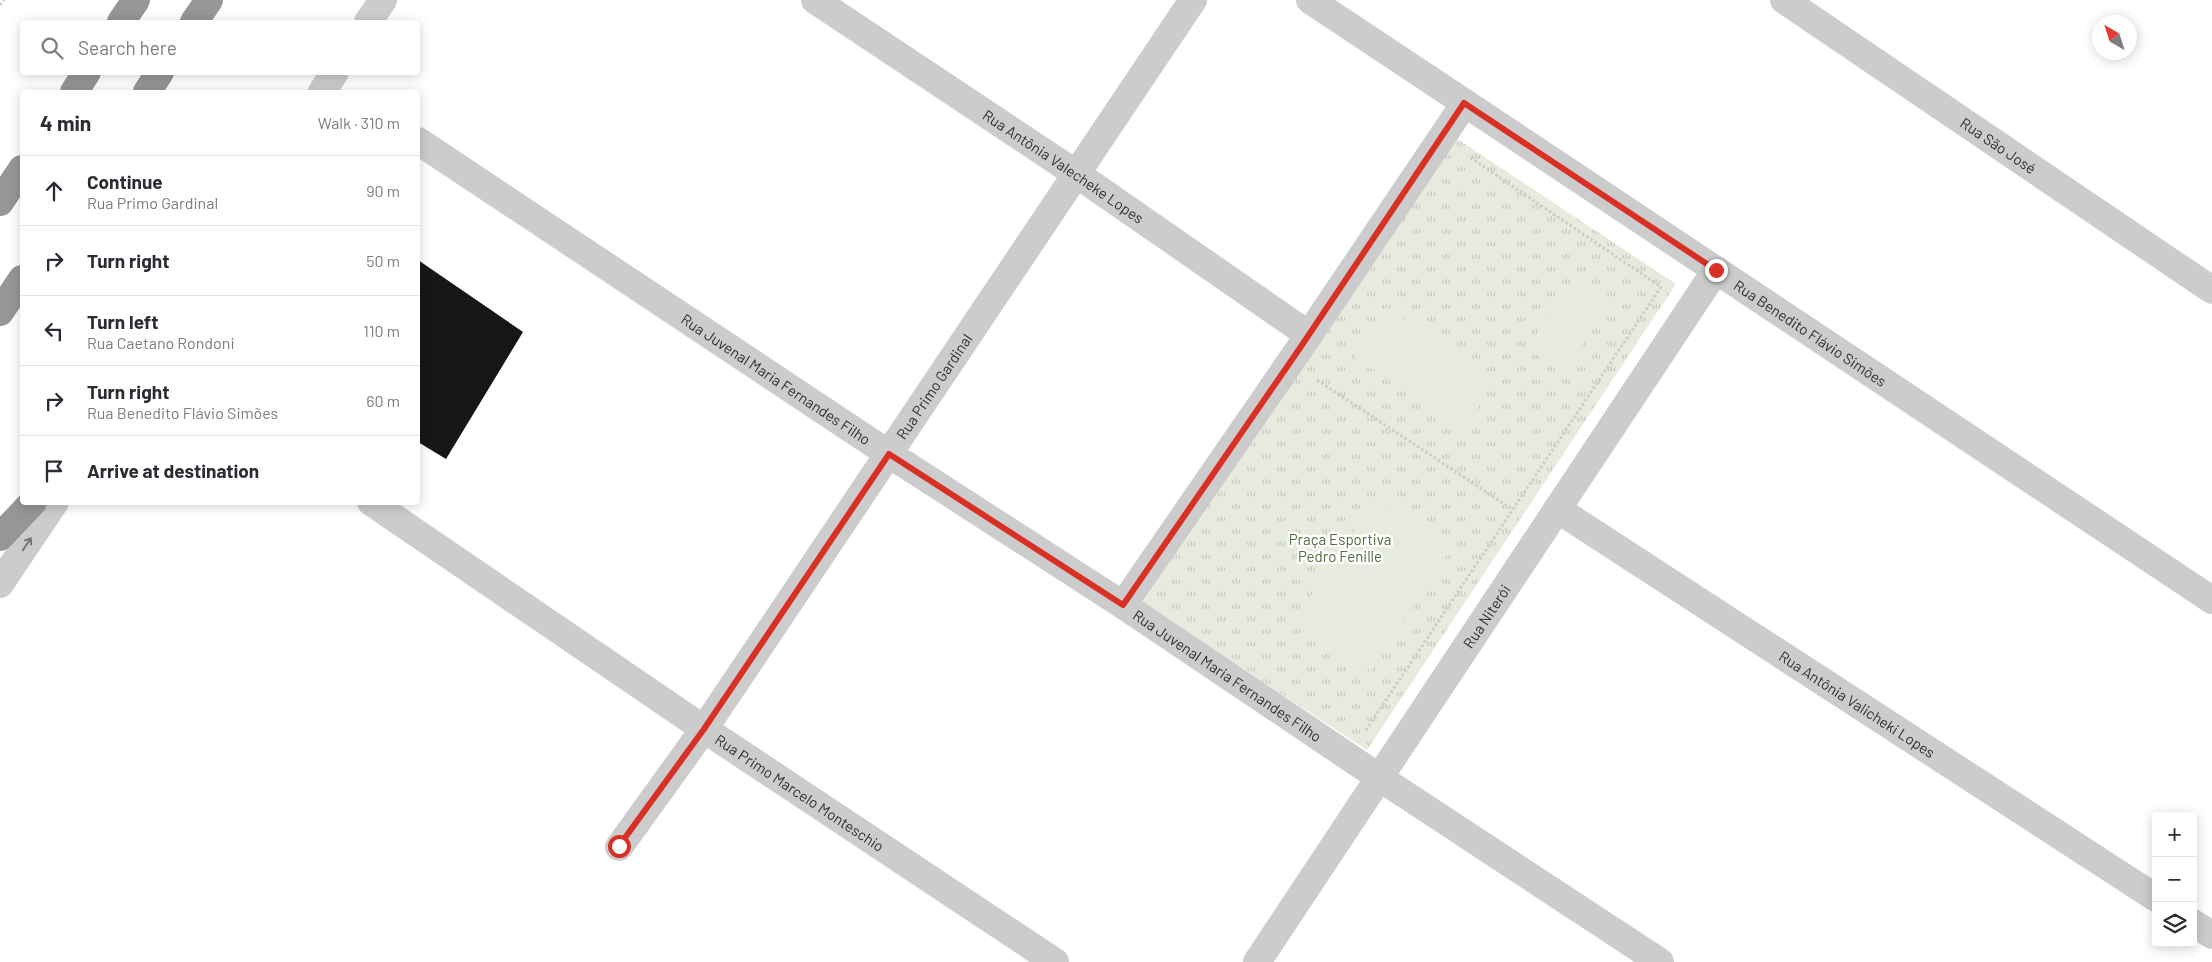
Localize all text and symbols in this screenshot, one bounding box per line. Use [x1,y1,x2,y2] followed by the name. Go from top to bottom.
[2092,15,2137,60] north arrow
[20,20,420,75] search box
[38,34,66,62] icon: search
[78,36,177,59] text: Search here
[980,105,1147,227] street label: Rua Antônia Valecheke Lopes
[40,110,91,135] text: 4 min
[318,113,400,132] text: Walk · 310 m
[1957,113,2040,177] street label: Rua São José
[87,170,163,193] text: Continue
[40,177,68,205] icon: ahead
[366,181,400,200] text: 90 m
[87,193,218,212] text: Rua Primo Gardinal
[40,247,68,275] icon: right
[87,249,169,272] text: Turn right
[366,251,400,270] text: 50 m
[1705,259,1728,282] route end
[1731,276,1890,390] street label: Rua Benedito Flávio Simões
[87,310,158,333] text: Turn left
[678,310,874,448] street label: Rua Juvenal Maria Fernandes Filho
[40,317,68,345] icon: left
[363,321,400,340] text: 110 m
[892,330,976,442] street label: Rua Primo Gardinal
[87,333,235,352] text: Rua Caetano Rondoni
[87,380,169,403] text: Turn right
[40,387,68,415] icon: right
[366,391,400,410] text: 60 m
[87,403,278,422] text: Rua Benedito Flávio Simões
[40,457,68,485] icon: arrive
[87,459,259,482] text: Arrive at destination
[1289,530,1391,565] park label: Praça Esportiva Pedro Fenille
[22,537,32,551] one-way arrow
[1459,581,1514,651] street label: Rua Niterói
[1130,605,1325,745] street label: Rua Juvenal Maria Fernandes Filho
[1776,647,1939,761] street label: Rua Antônia Valicheki Lopes
[712,730,888,855] street label: Rua Primo Marcelo Monteschio
[2152,812,2197,947] map controls
[2152,812,2197,857] button: +
[608,835,631,858] route start
[2152,857,2197,902] button: −
[2152,902,2197,947] button: layers

